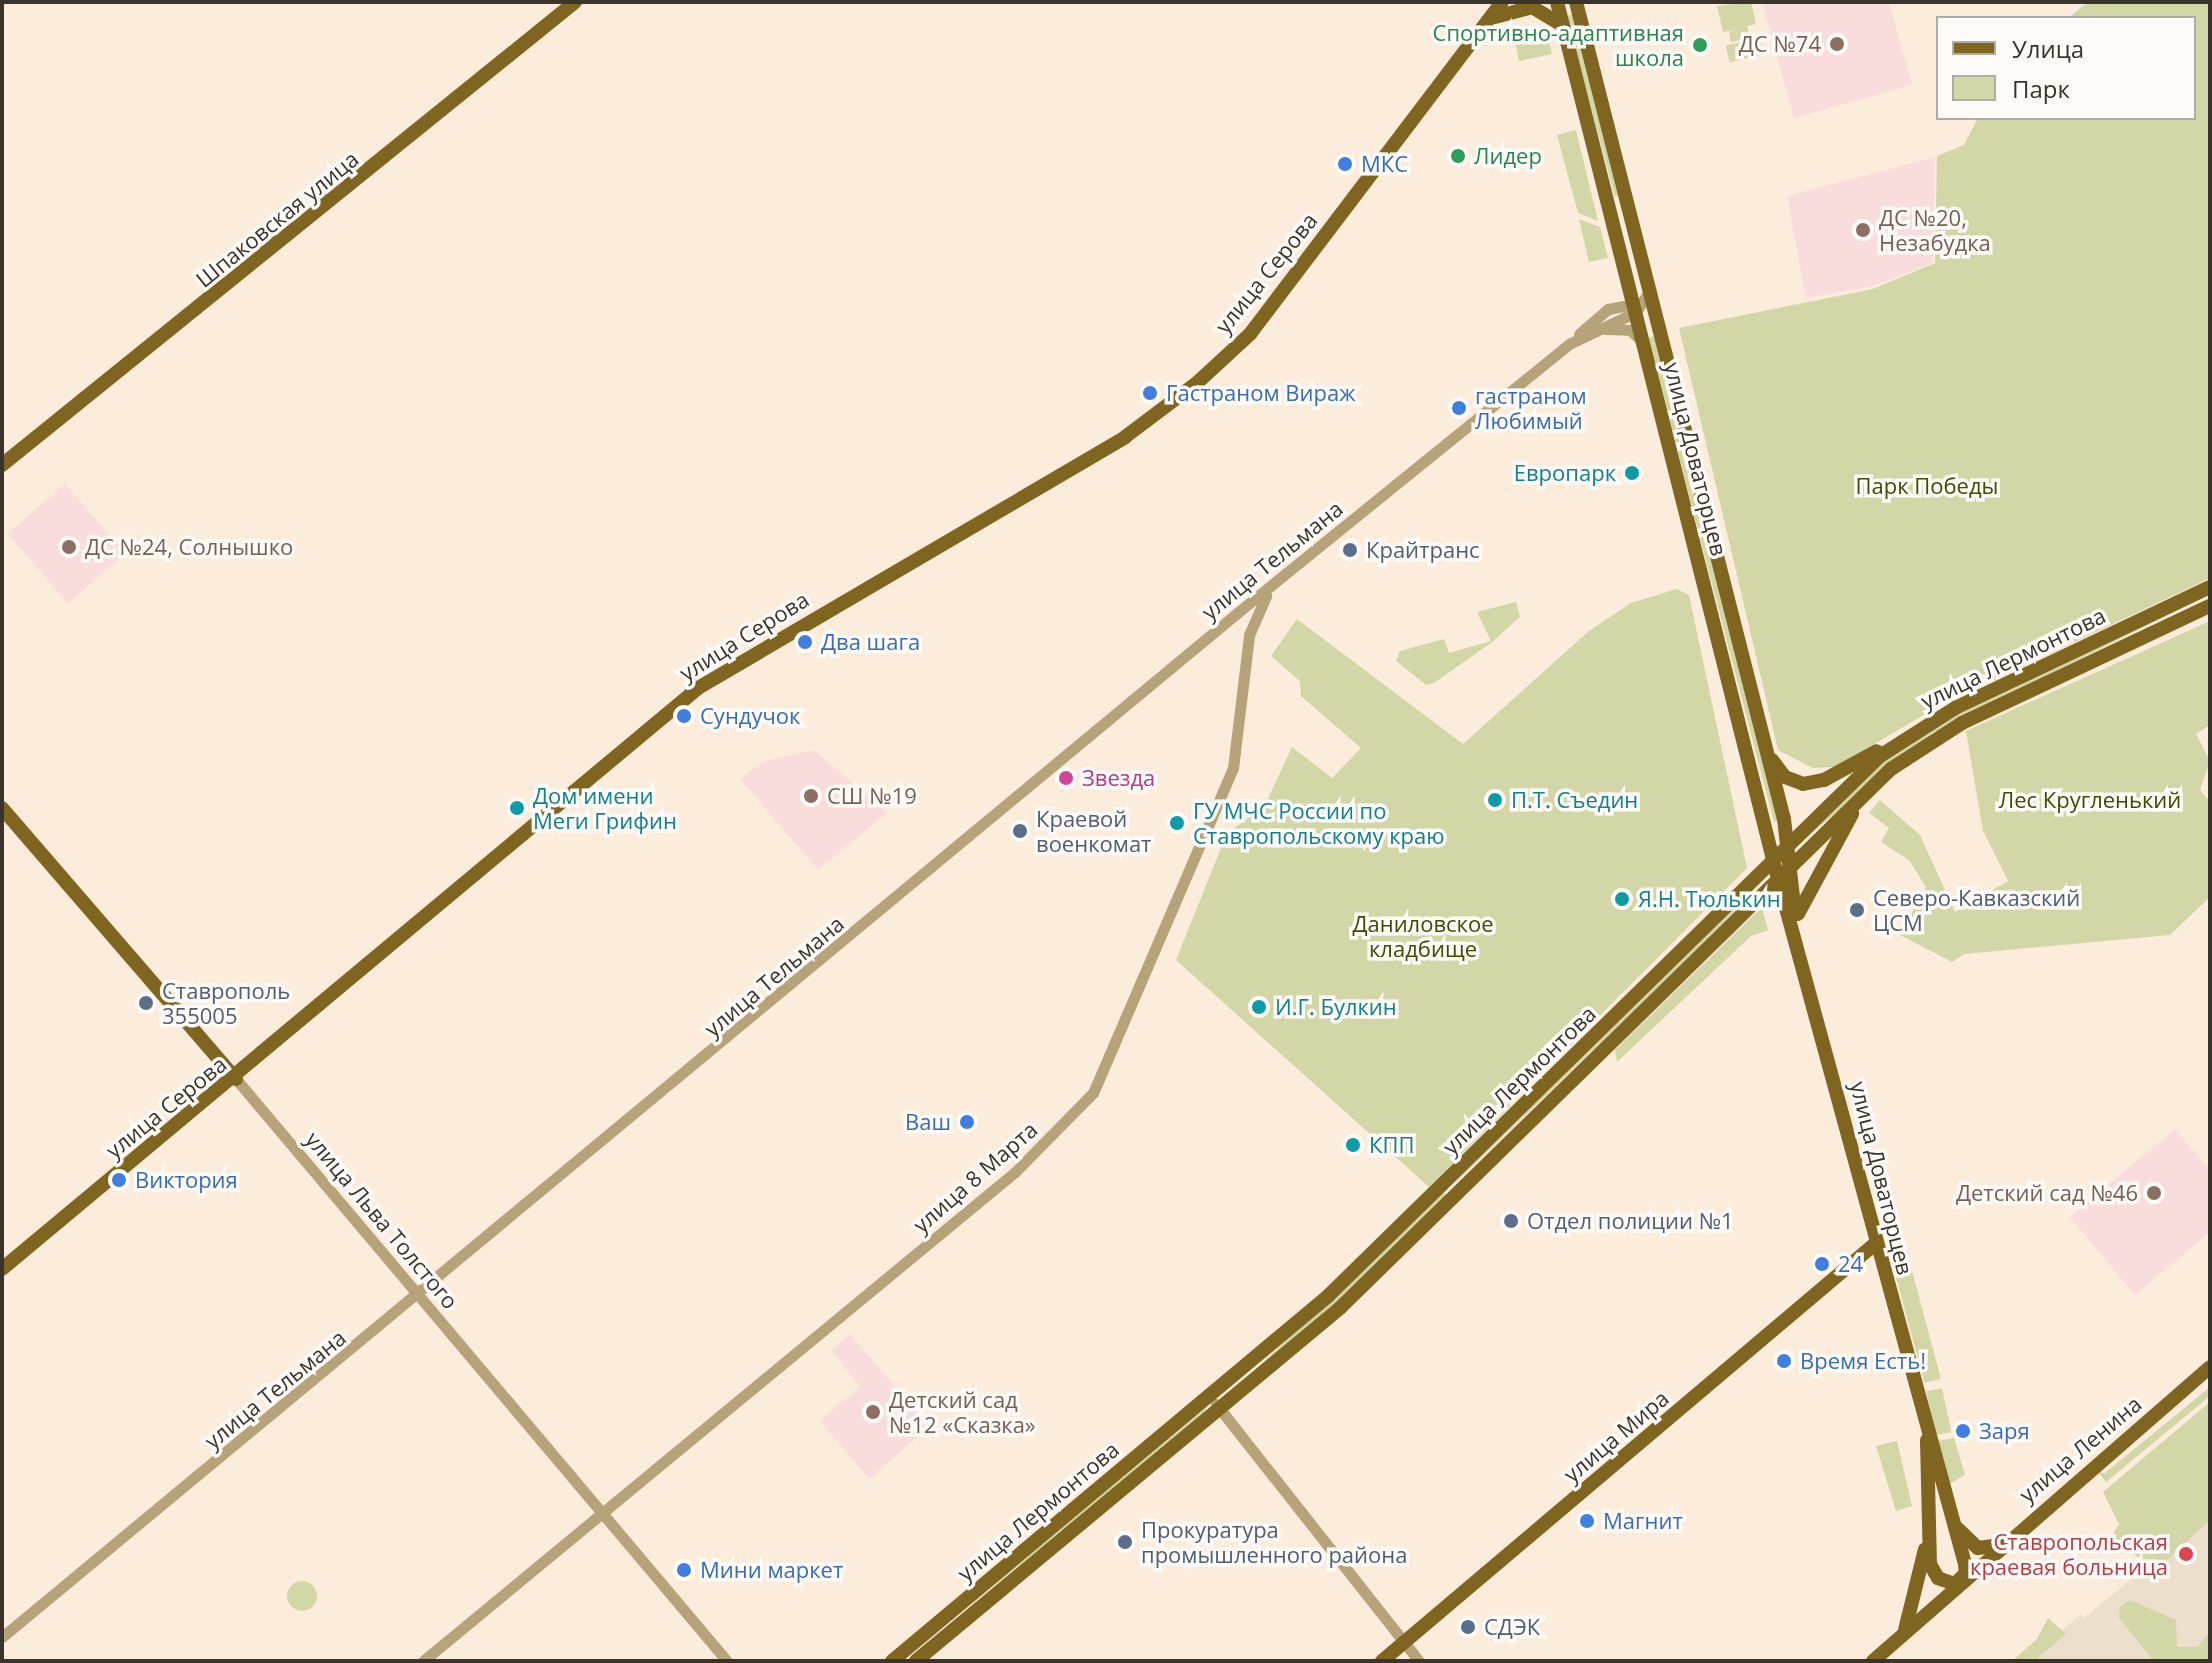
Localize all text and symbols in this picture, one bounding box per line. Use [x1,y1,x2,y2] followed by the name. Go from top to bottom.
[1936,16,2196,120] legend
[1433,19,1684,70] place label: Спортивно-адаптивная школа
[1739,31,1821,57] place label: ДС №74
[2012,32,2084,65] text: Улица
[1828,35,1846,53] marker: ДС №74
[1691,36,1709,54] marker: Спортивно-адаптивная школа
[2012,72,2070,105] text: Парк
[1474,143,1542,169] place label: Лидер
[190,145,364,293] street label: Шпаковская улица
[1449,147,1467,165] marker: Лидер
[1361,151,1408,177] place label: МКС
[1336,155,1354,173] marker: МКС
[1879,204,1991,256] place label: ДС №20, Незабудка
[1209,208,1323,338] street label: улица Серова
[1854,221,1872,239] marker: ДС №20, Незабудка
[1659,360,1733,558] street label: улица Доваторцев
[1166,380,1355,406] place label: Гастраном Вираж
[1475,382,1587,434] place label: гастраном Любимый
[1141,384,1159,402] marker: Гастраном Вираж
[1450,399,1468,417] marker: гастраном Любимый
[1514,460,1616,486] place label: Европарк
[1623,464,1641,482] marker: Европарк
[1855,473,1999,499] park label: Парк Победы
[1196,495,1348,625] street label: улица Тельмана
[85,534,293,560] place label: ДС №24, Солнышко
[1366,537,1480,563] place label: Крайтранс
[60,538,78,556] marker: ДС №24, Солнышко
[1341,541,1359,559] marker: Крайтранс
[675,586,813,686] street label: улица Серова
[1916,602,2110,714] street label: улица Лермонтова
[821,629,920,655] place label: Два шага
[796,633,814,651] marker: Два шага
[700,703,800,729] place label: Сундучок
[675,707,693,725] marker: Сундучок
[1082,765,1155,791] place label: Звезда
[1057,769,1075,787] marker: Звезда
[533,782,677,834] place label: Дом имени Меги Грифин
[827,783,917,809] place label: СШ №19
[802,787,820,805] marker: СШ №19
[1511,787,1638,813] place label: П.Т. Съедин
[1999,787,2181,813] park label: Лес Кругленький
[1486,791,1504,809] marker: П.Т. Съедин
[1193,797,1445,848] place label: ГУ МЧС России по Ставропольскому краю
[508,799,526,817] marker: Дом имени Меги Грифин
[1036,805,1151,856] place label: Краевой военкомат
[1168,814,1186,832] marker: ГУ МЧС России по Ставропольскому краю
[1011,822,1029,840] marker: Краевой военкомат
[1873,884,2080,936] place label: Северо-Кавказский ЦСМ
[1638,886,1781,912] place label: Я.Н. Тюлькин
[1613,890,1631,908] marker: Я.Н. Тюлькин
[1848,901,1866,919] marker: Северо-Кавказский ЦСМ
[699,910,849,1042] street label: улица Тельмана
[1352,910,1494,962] park label: Даниловское кладбище
[162,977,290,1028] place label: Ставрополь 355005
[137,994,155,1012] marker: Ставрополь 355005
[1275,994,1397,1020] place label: И.Г. Булкин
[1250,998,1268,1016] marker: И.Г. Булкин
[1437,1000,1601,1160] street label: улица Лермонтова
[101,1050,231,1164] street label: улица Серова
[1845,1079,1919,1277] street label: улица Доваторцев
[905,1109,951,1135] place label: Ваш
[958,1113,976,1131] marker: Ваш
[908,1116,1042,1238] street label: улица 8 Марта
[300,1126,464,1314] street label: улица Льва Толстого
[1369,1132,1414,1158] place label: КПП
[1344,1136,1362,1154] marker: КПП
[135,1167,238,1193] place label: Виктория
[110,1171,128,1189] marker: Виктория
[1956,1180,2138,1206] place label: Детский сад №46
[2145,1184,2163,1202] marker: Детский сад №46
[1527,1208,1734,1234] place label: Отдел полиции №1
[1502,1212,1520,1230] marker: Отдел полиции №1
[1838,1251,1863,1277] place label: 24
[1813,1255,1831,1273] marker: 24
[199,1324,351,1454] street label: улица Тельмана
[1800,1348,1926,1374] place label: Время Есть!
[1775,1352,1793,1370] marker: Время Есть!
[1558,1385,1674,1487] street label: улица Мира
[889,1386,1036,1438] place label: Детский сад №12 «Сказка»
[2014,1390,2146,1508] street label: улица Ленина
[864,1403,882,1421] marker: Детский сад №12 «Сказка»
[1979,1418,2030,1444] place label: Заря
[1954,1422,1972,1440] marker: Заря
[952,1436,1124,1586] street label: улица Лермонтова
[1603,1508,1683,1534] place label: Магнит
[1578,1512,1596,1530] marker: Магнит
[1141,1516,1407,1568] place label: Прокуратура промышленного района
[1970,1528,2168,1580] place label: Ставропольская краевая больница
[1116,1533,1134,1551] marker: Прокуратура промышленного района
[2175,1543,2197,1565] marker: Ставропольская краевая больница
[700,1557,843,1583] place label: Мини маркет
[675,1561,693,1579] marker: Мини маркет
[1484,1614,1540,1640] place label: СДЭК
[1459,1618,1477,1636] marker: СДЭК

